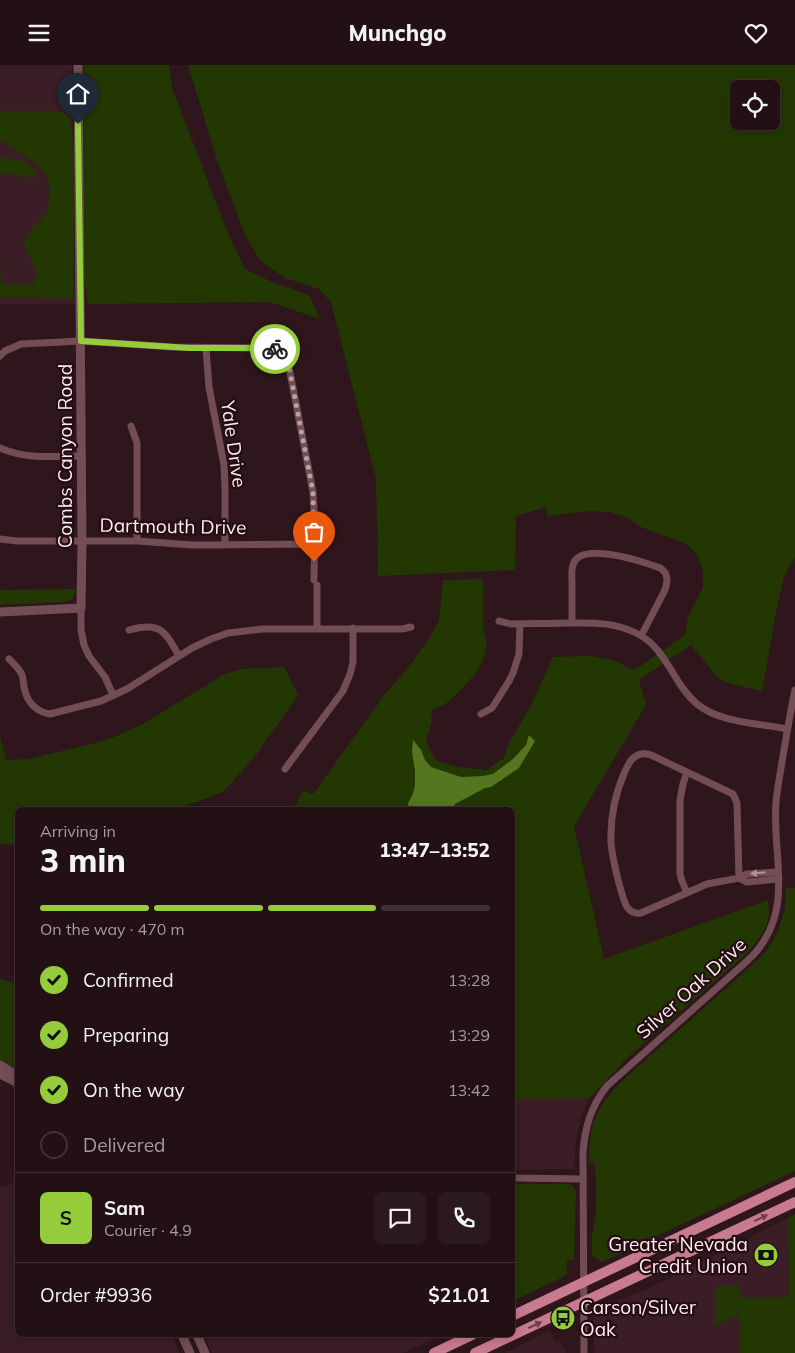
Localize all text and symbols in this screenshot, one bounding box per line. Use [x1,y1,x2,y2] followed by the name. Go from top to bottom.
[25,19,53,47] icon: menu
[348,19,447,47] text: Munchgo
[742,19,770,47] icon: heart
[57,73,99,124] pin
[64,80,92,108] icon: home
[730,80,780,130] map controls
[730,80,780,130] button: locate
[250,324,300,374] courier
[261,335,289,363] icon: bike
[53,364,77,548] street label: Combs Canyon Road
[216,398,252,489] street label: Yale Drive
[293,511,335,562] pin
[99,513,247,539] street label: Dartmouth Drive
[300,518,328,546] icon: bag
[40,821,116,841] text: Arriving in
[379,838,490,862] text: 13:47–13:52
[40,840,126,880] text: 3 min
[750,869,766,877] one-way arrow
[40,919,185,939] text: On the way · 470 m
[631,932,751,1044] street label: Silver Oak Drive
[40,966,68,994] icon: check
[83,968,174,992] text: Confirmed
[448,970,490,990] text: 13:28
[40,1021,68,1049] icon: check
[83,1023,169,1047] text: Preparing
[448,1025,490,1045] text: 13:29
[40,1076,68,1104] icon: check
[83,1078,185,1102] text: On the way
[448,1080,490,1100] text: 13:42
[83,1133,165,1157] text: Delivered
[374,1192,426,1244] button: chat
[438,1192,490,1244] button: phone
[104,1196,145,1220] text: Sam
[60,1206,72,1230] text: S
[754,1214,768,1222] one-way arrow
[104,1220,192,1240] text: Courier · 4.9
[608,1232,748,1278] place label: Greater Nevada Credit Union
[753,1242,779,1268] bank icon: Greater Nevada Credit Union
[40,1283,152,1307] text: Order #9936
[428,1283,490,1307] text: $21.01
[580,1295,696,1341] place label: Carson/Silver Oak
[550,1305,576,1331] bus stop icon: Carson/Silver Oak
[528,1320,542,1328] one-way arrow

